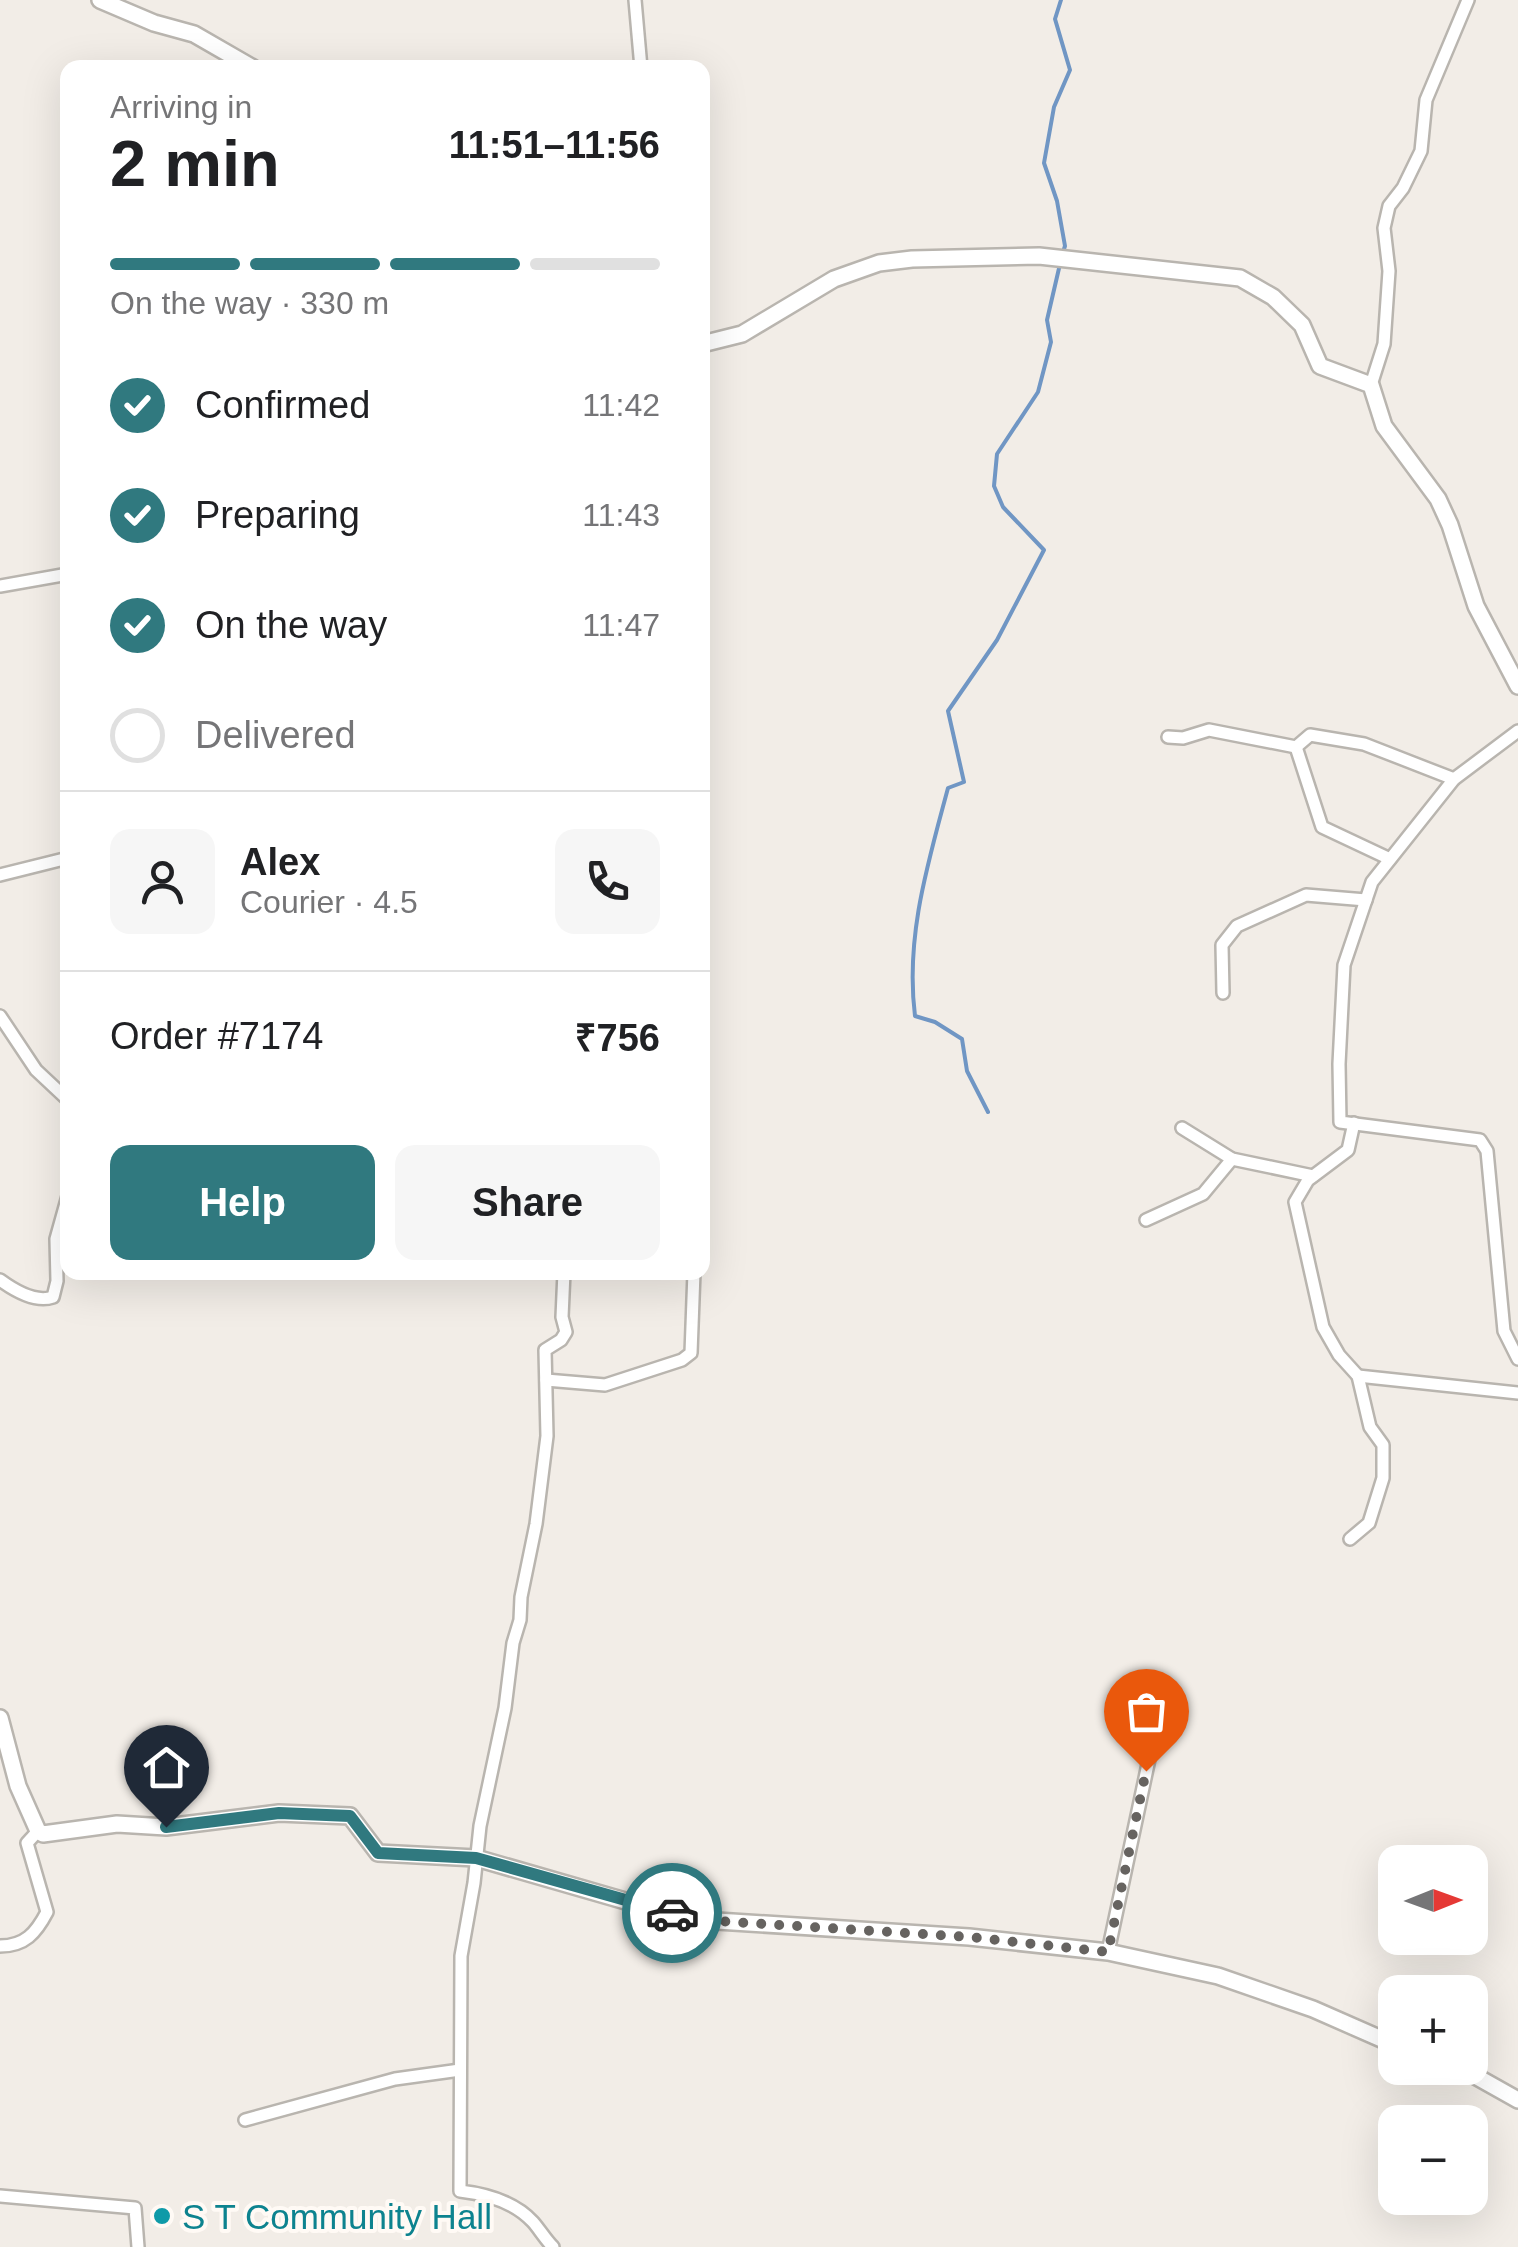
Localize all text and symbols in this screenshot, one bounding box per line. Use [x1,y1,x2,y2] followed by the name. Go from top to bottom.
[110,89,252,125] text: Arriving in
[449,124,660,166] text: 11:51–11:56
[110,127,280,200] text: 2 min
[110,285,389,321] text: On the way · 330 m
[110,378,165,433] icon: check
[195,384,370,426] text: Confirmed
[582,387,660,423] text: 11:42
[110,488,165,543] icon: check
[195,494,360,536] text: Preparing
[582,497,660,533] text: 11:43
[110,598,165,653] icon: check
[195,604,387,646] text: On the way
[582,607,660,643] text: 11:47
[195,714,356,756] text: Delivered
[110,829,215,934] button: person
[555,829,660,934] button: phone
[240,841,320,883] text: Alex
[240,884,418,920] text: Courier · 4.5
[110,1015,323,1057] text: Order #7174
[575,1017,660,1059] text: ₹756
[110,1145,375,1260] button: Help
[395,1145,660,1260] button: Share
[1104,1669,1189,1772] pin
[1119,1684,1174,1739] icon: bag
[124,1725,209,1828] pin
[139,1740,194,1795] icon: home
[1378,1845,1488,1955] north arrow
[1378,1845,1488,2215] map controls
[622,1863,722,1963] courier
[645,1886,700,1941] icon: car
[1378,1975,1488,2085] button: +
[1378,2105,1488,2215] button: −
[182,2197,492,2236] place label: S T Community Hall
[151,2205,173,2227] marker: S T Community Hall

